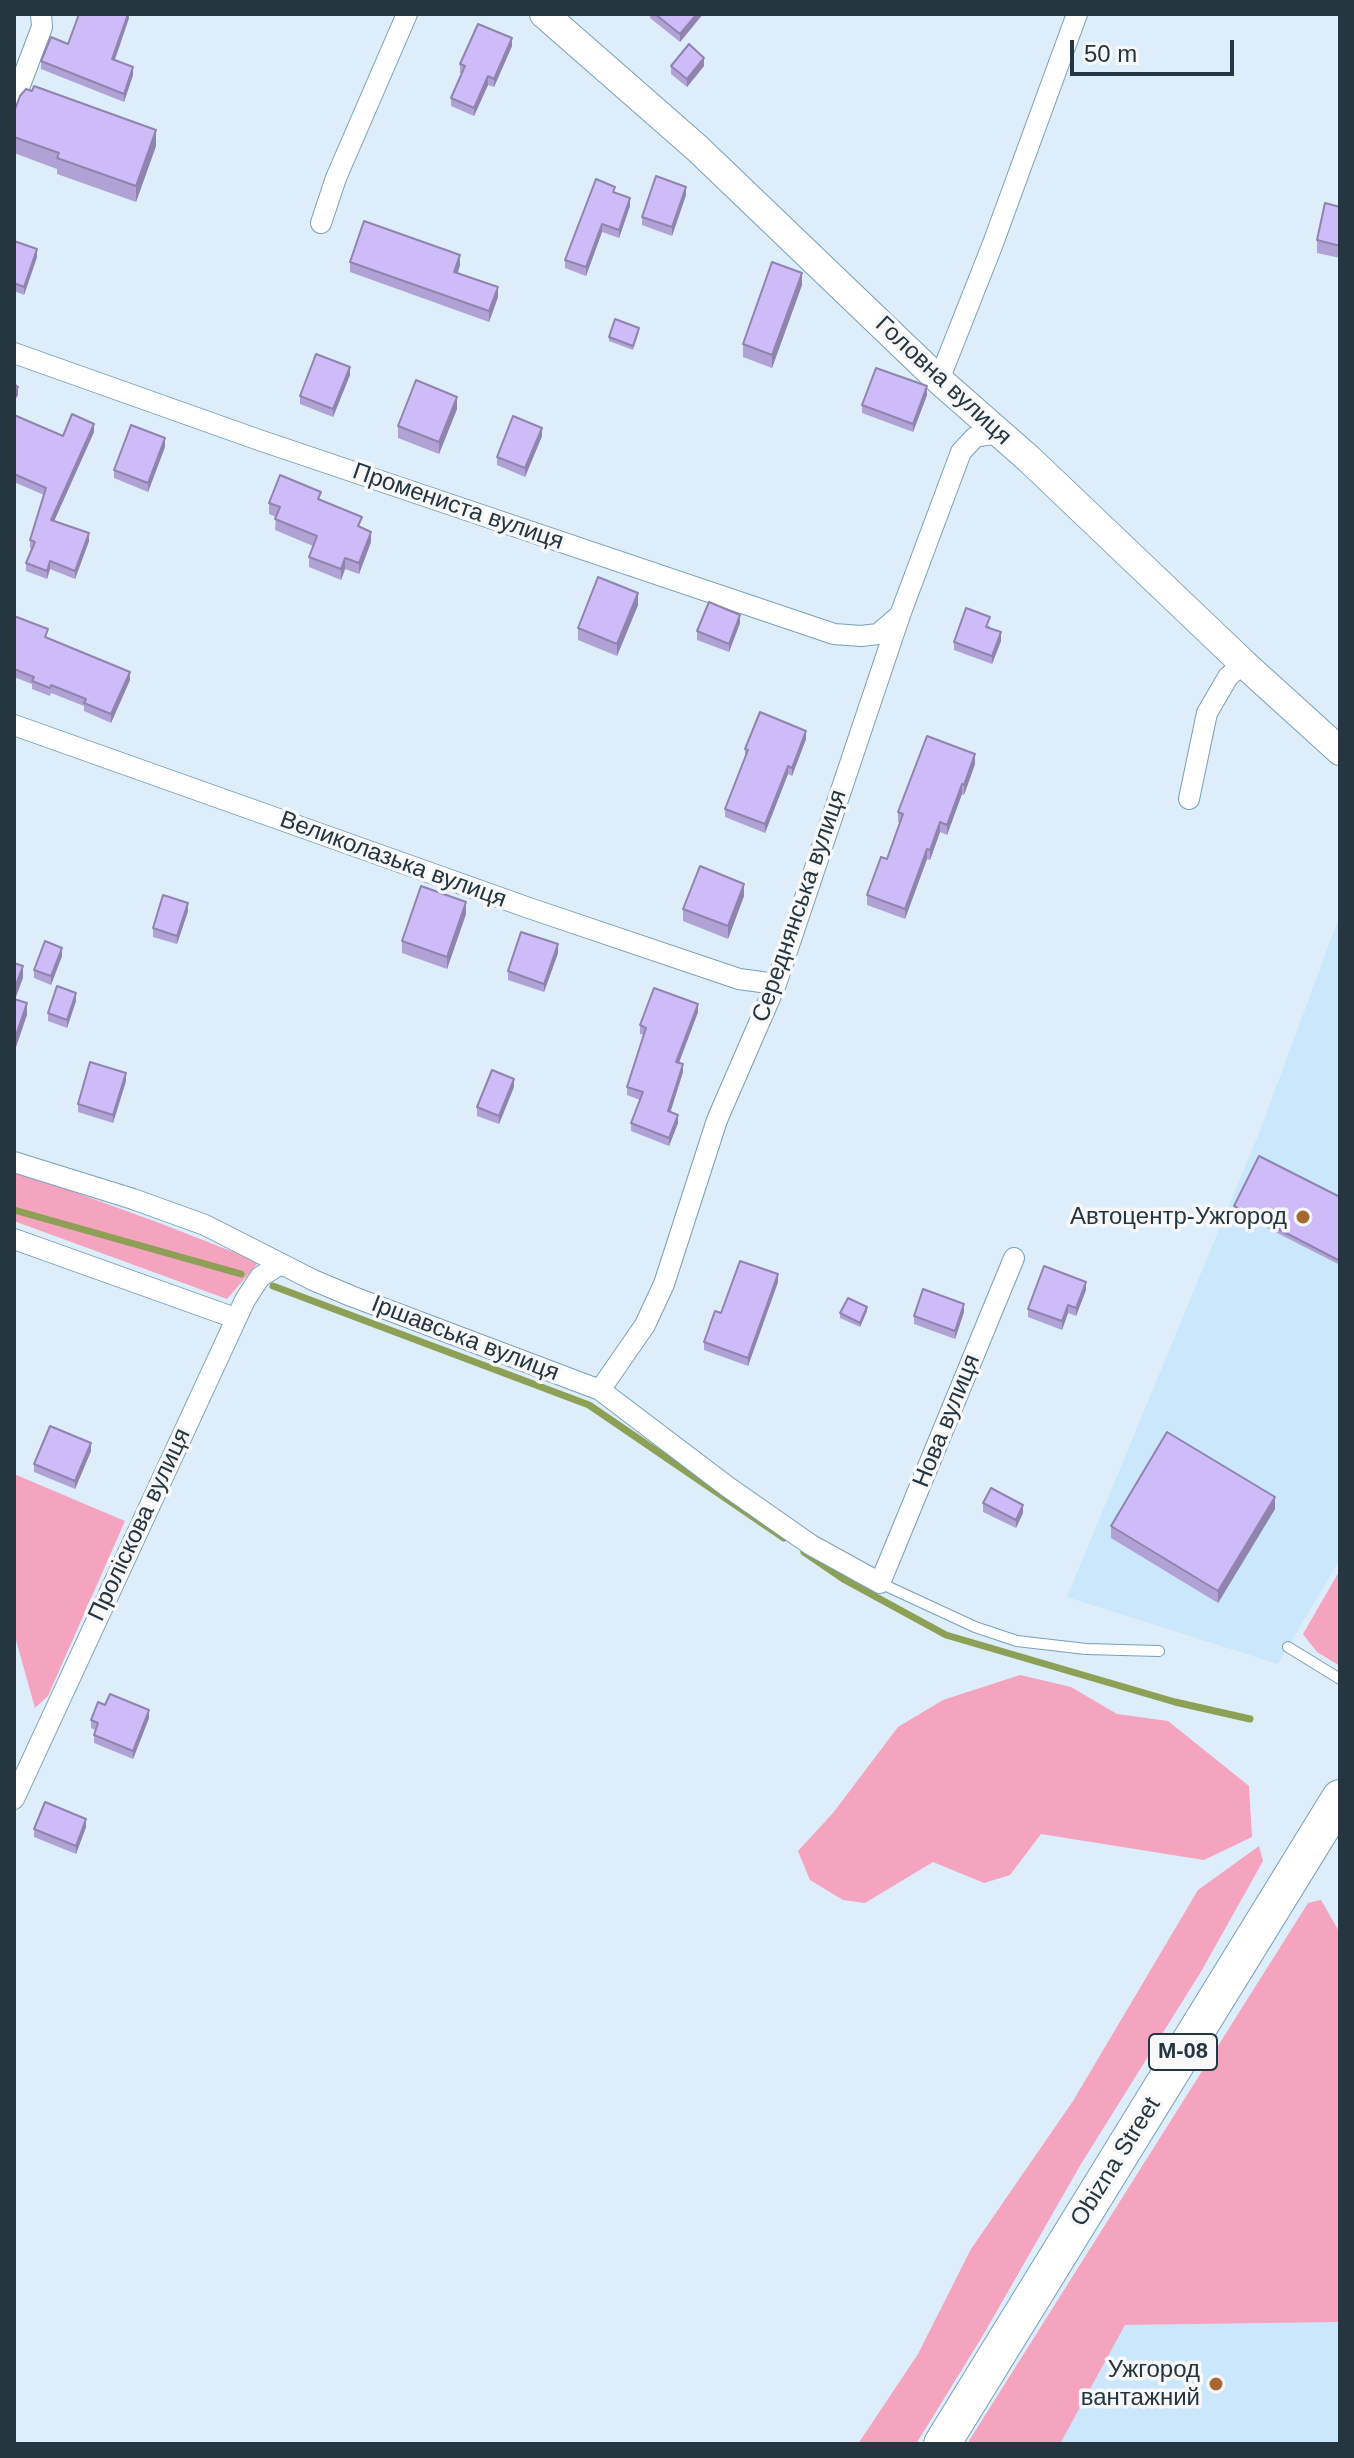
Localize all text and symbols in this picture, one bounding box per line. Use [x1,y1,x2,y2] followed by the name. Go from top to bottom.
[1074,24,1238,74] scale bar
[1084,40,1137,67] text: 50 m
[869,311,1017,451] street label: Головна вулиця
[349,457,567,557] street label: Промениста вулиця
[747,786,853,1026] street label: Середнянська вулиця
[276,806,510,914] street label: Великолазька вулиця
[1070,1203,1287,1231] place label: Автоцентр-Ужгород
[1294,1208,1312,1226] marker: Автоцентр-Ужгород
[367,1290,563,1388] street label: Іршавська вулиця
[907,1350,987,1492] street label: Нова вулиця
[83,1424,197,1626] street label: Проліскова вулиця
[1149,2034,1217,2070] road number: М-08
[1065,2092,1167,2232] street label: Obizna Street
[1081,2356,1200,2412] place label: Ужгород вантажний
[1207,2375,1225,2393] marker: Ужгород вантажний

